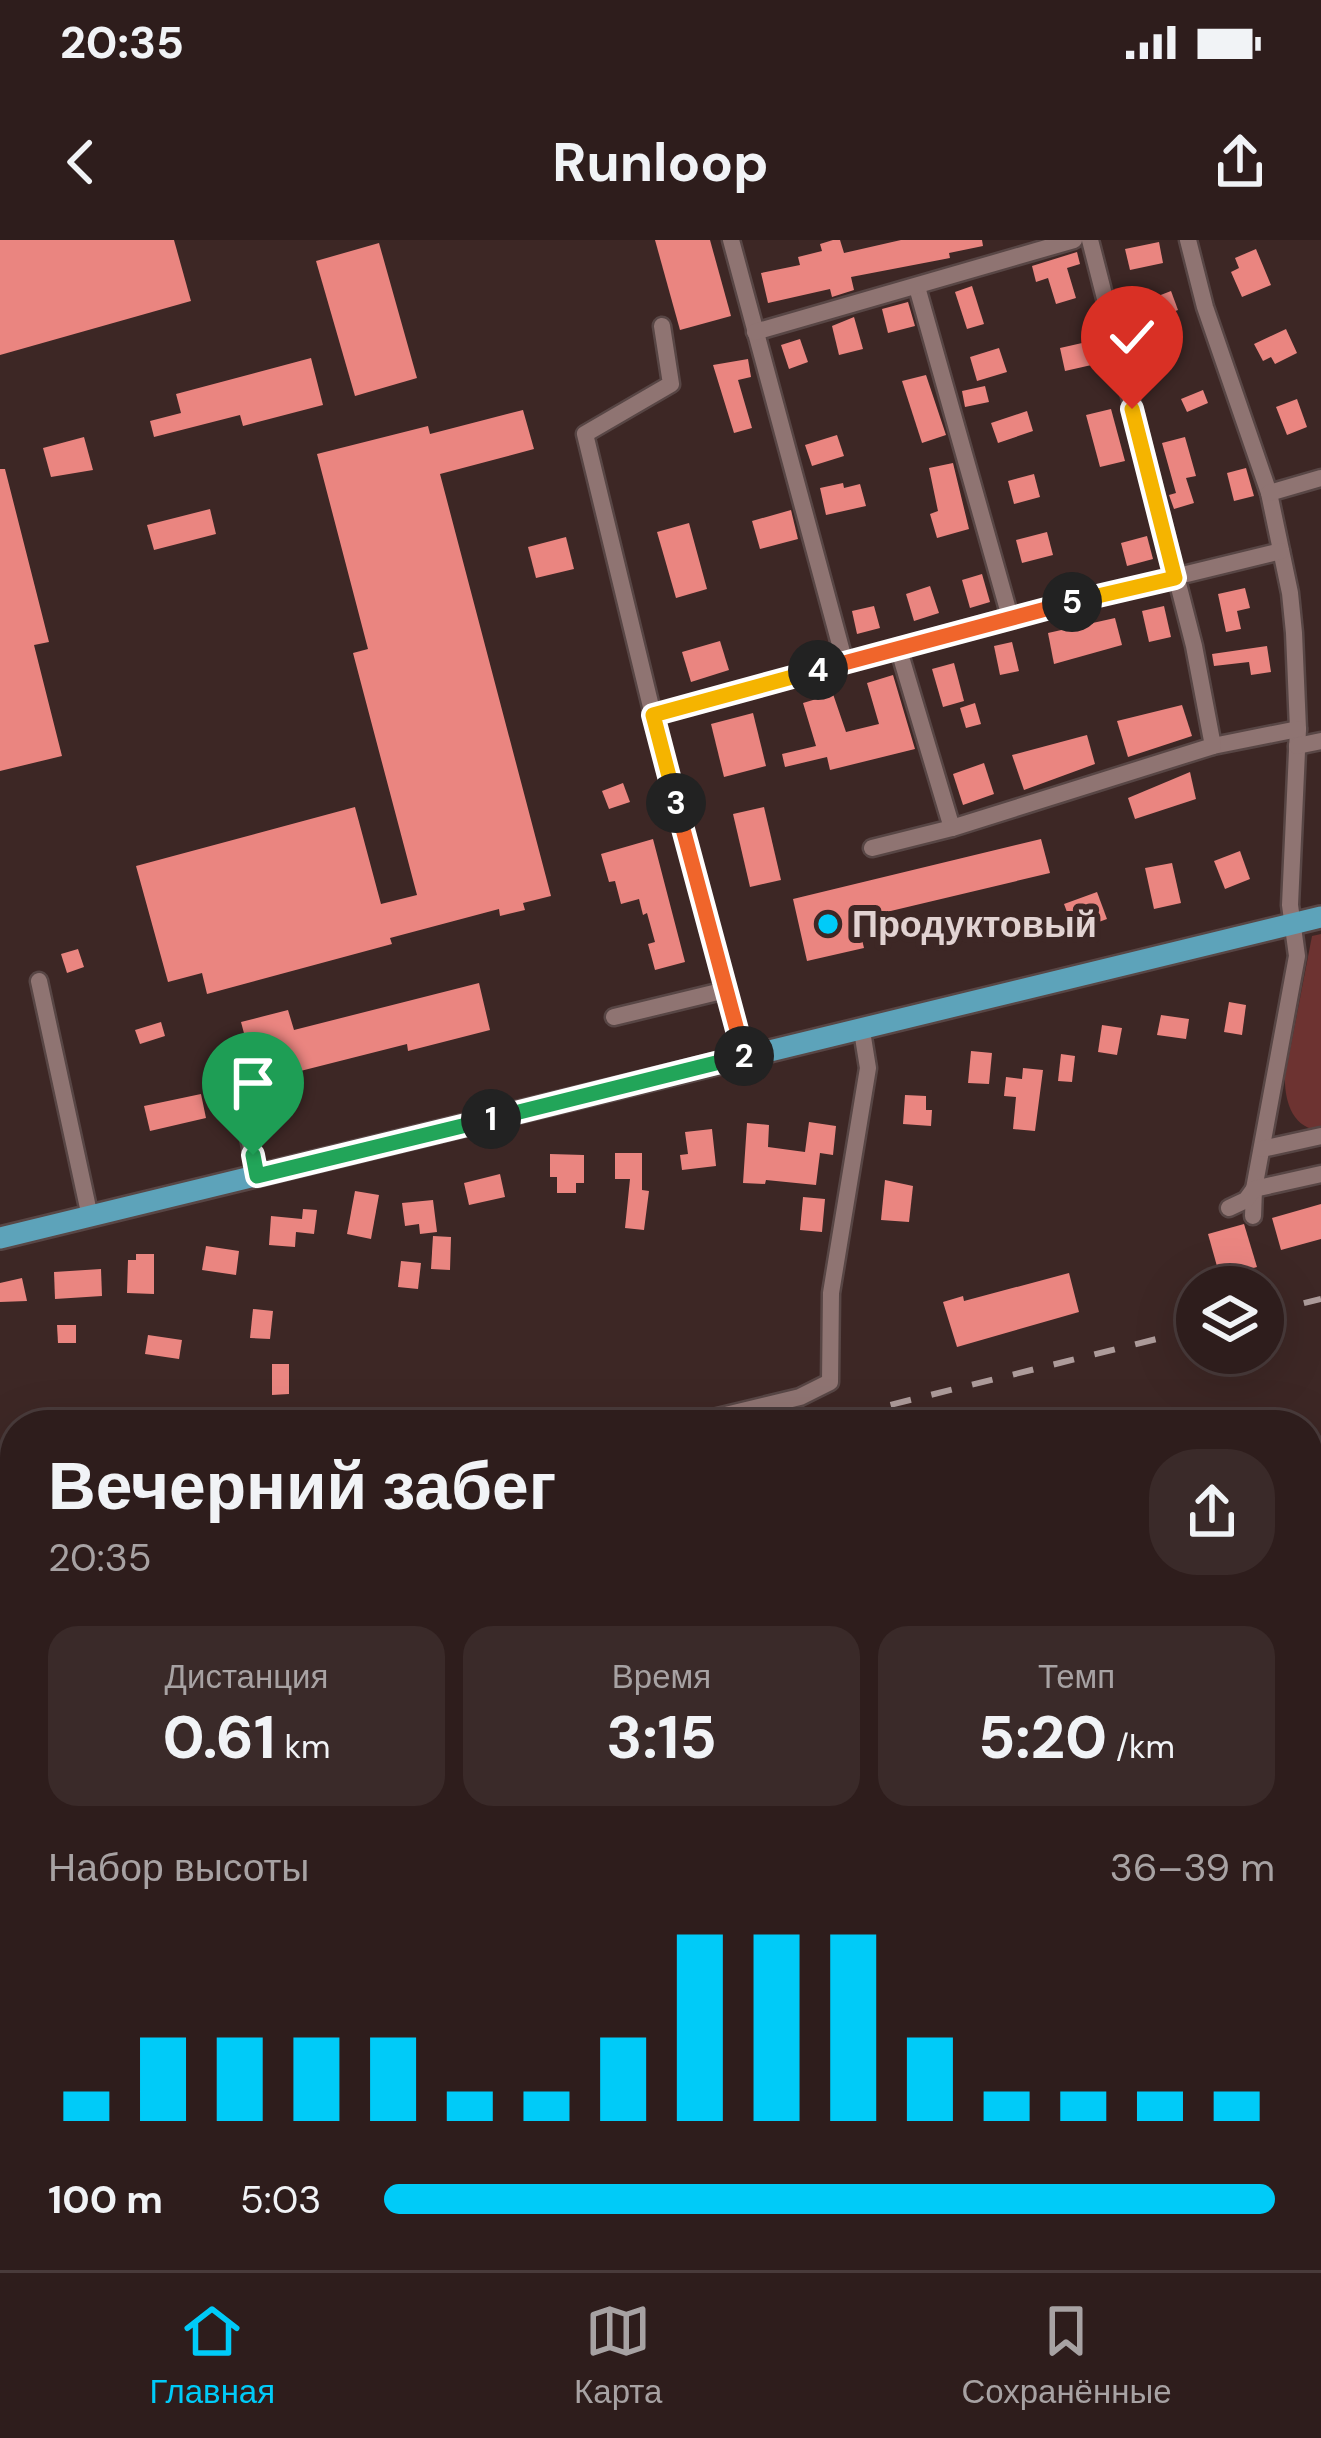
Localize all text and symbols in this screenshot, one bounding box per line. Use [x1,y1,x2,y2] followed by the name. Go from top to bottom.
[60,13,184,72] text: 20:35
[552,127,769,198] text: Runloop
[48,129,114,195] icon: back
[1207,129,1273,195] icon: share
[1081,286,1183,409] pin
[1099,304,1165,370] icon: check
[1042,572,1102,632] pin: 5
[1062,580,1082,623] text: 5
[788,640,848,700] pin: 4
[807,648,829,691] text: 4
[646,773,706,833] pin: 3
[666,781,686,824] text: 3
[852,901,1097,948] place label: Продуктовый
[815,911,841,937] marker: Продуктовый
[714,1026,774,1086] pin: 2
[202,1032,304,1155] pin
[734,1034,754,1077] text: 2
[220,1050,286,1116] icon: arrive
[461,1089,521,1149] pin: 1
[485,1097,497,1140] text: 1
[1176,1266,1284,1374] map controls
[1176,1266,1284,1374] button: layers
[48,1444,556,1529] text: Вечерний забег
[1149,1449,1275,1575] button: share
[48,1532,151,1583] text: 20:35
[165,1655,328,1698] text: Дистанция
[612,1655,711,1698] text: Время
[1038,1655,1115,1698] text: Темп
[163,1698,276,1777] text: 0.61
[606,1698,717,1777] text: 3:15
[978,1698,1107,1777] text: 5:20
[276,1725,330,1768] text: km
[1107,1725,1175,1768] text: /km
[48,1842,309,1893] text: Набор высоты
[1110,1842,1275,1893] text: 36–39 m
[48,2174,163,2225] text: 100 m
[240,2174,321,2225] text: 5:03
[149,2298,275,2413] tab: Главная
[574,2298,662,2413] tab: Карта
[961,2298,1172,2413] tab: Сохранённые

